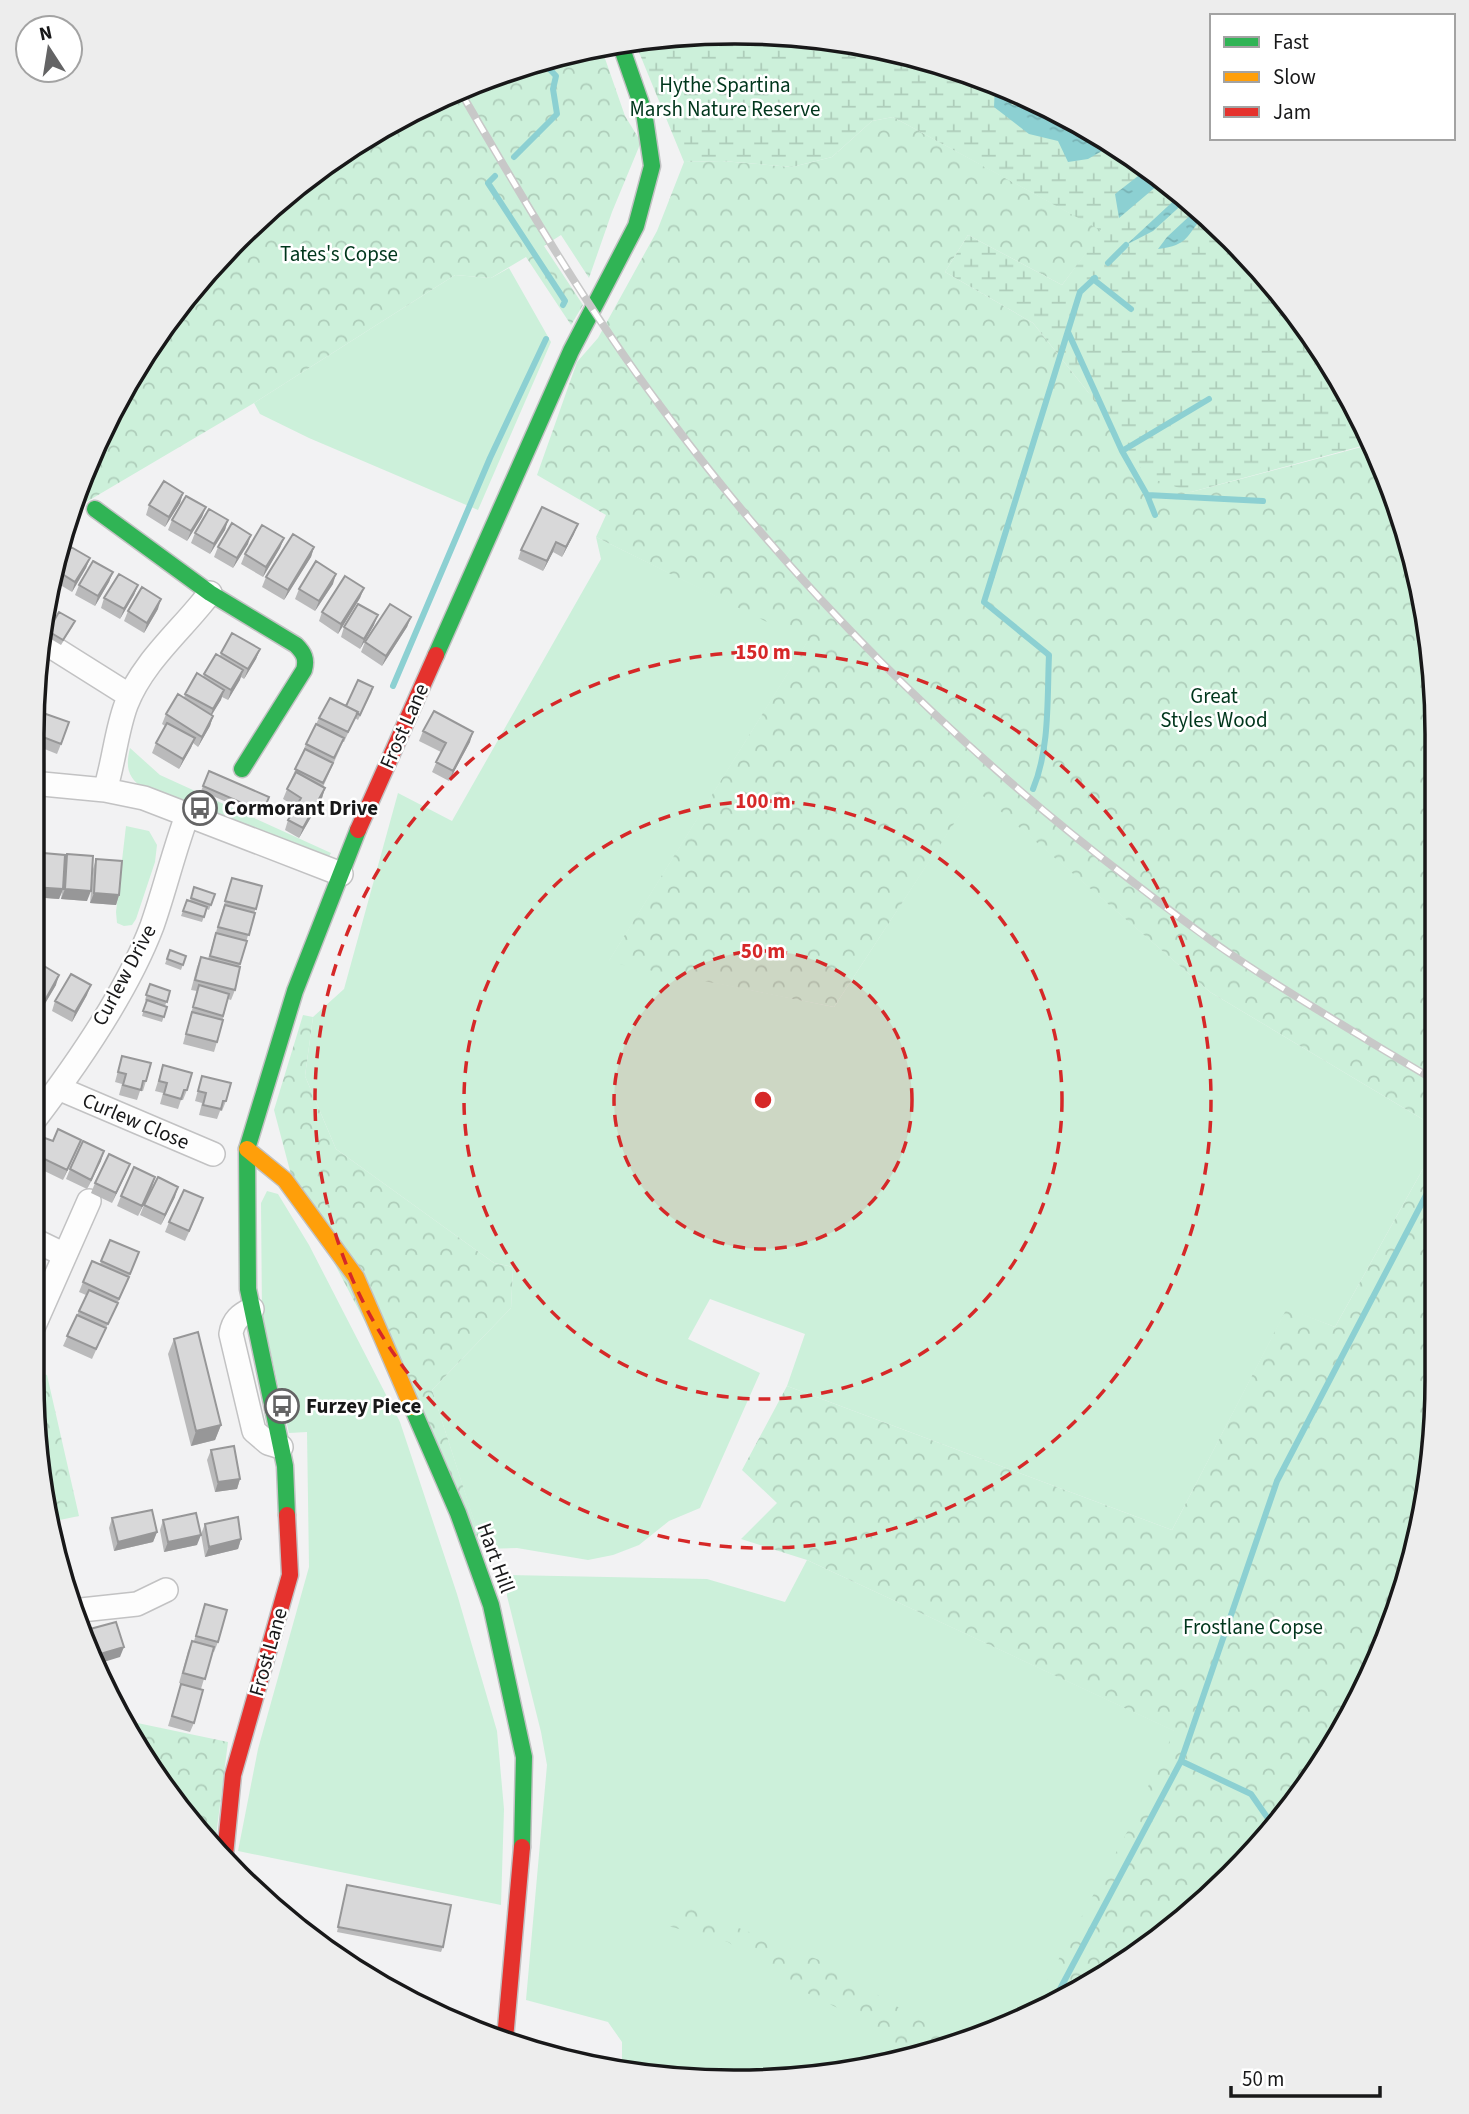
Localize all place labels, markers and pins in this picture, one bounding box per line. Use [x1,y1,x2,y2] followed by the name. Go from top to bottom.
[181,789,219,827] bus stop icon: Cormorant Drive
[224,793,378,823] place label: Cormorant Drive
[751,1088,775,1112] centre of rings
[263,1387,301,1425] bus stop icon: Furzey Piece
[306,1391,422,1421] place label: Furzey Piece

